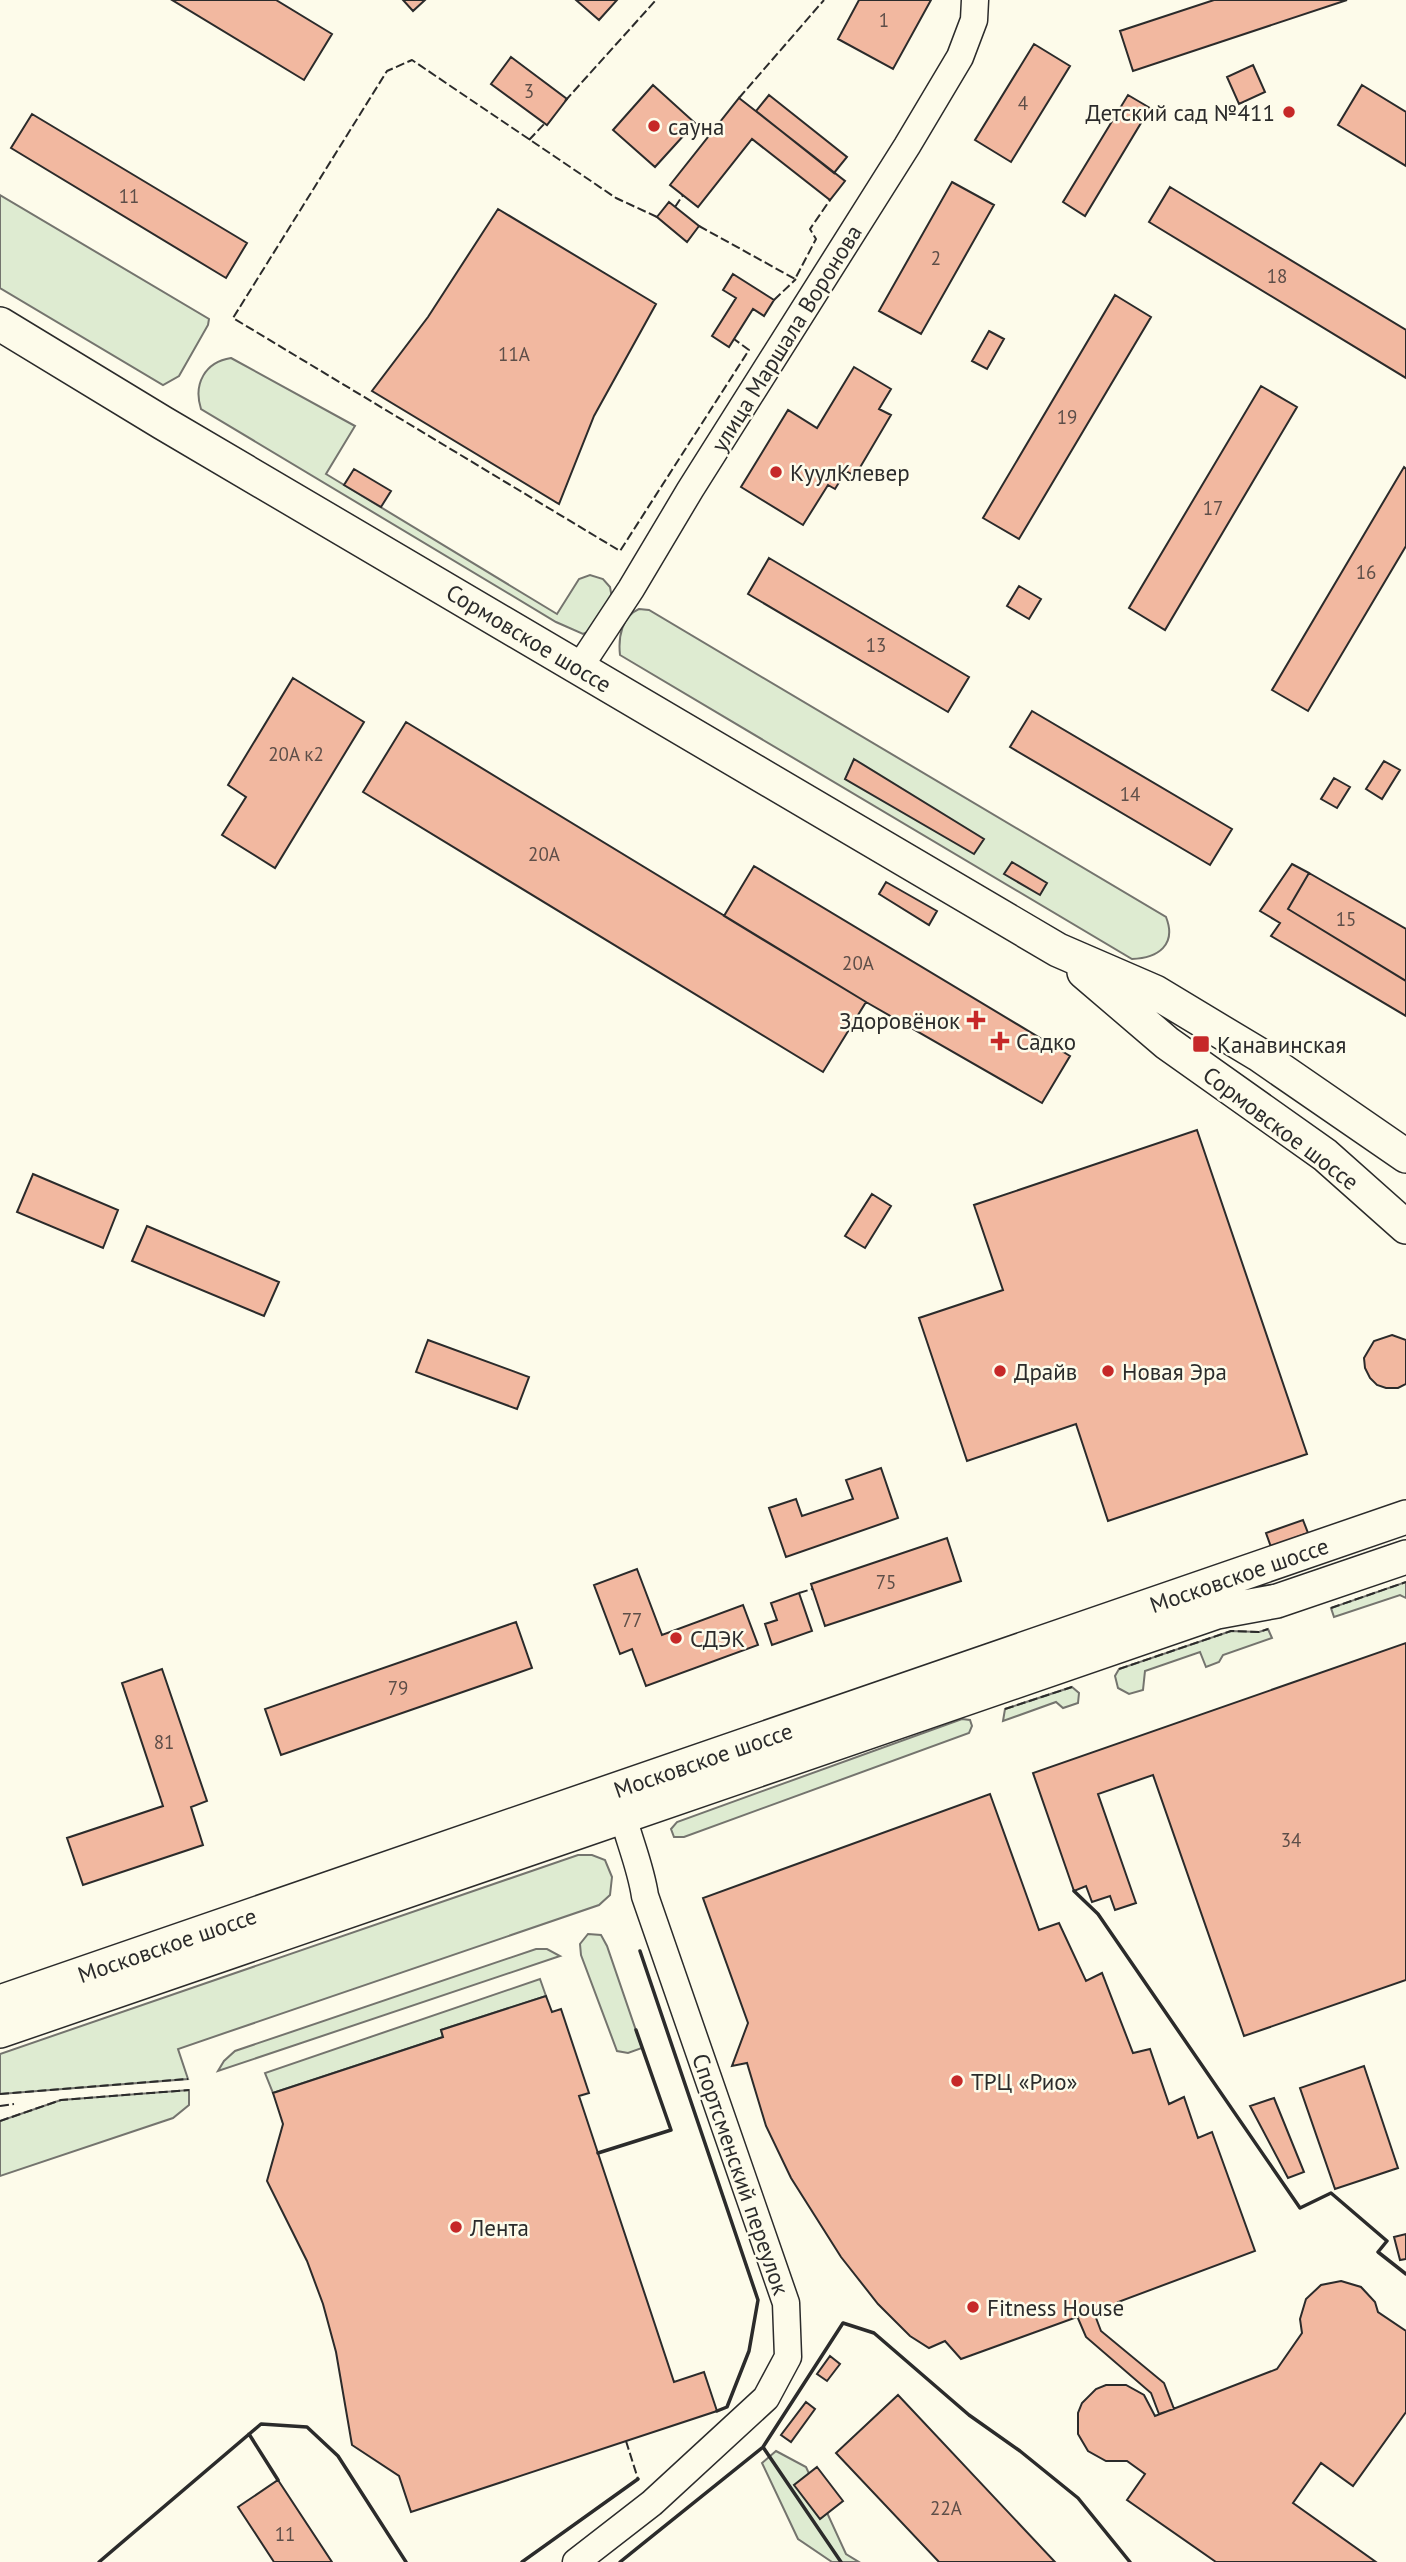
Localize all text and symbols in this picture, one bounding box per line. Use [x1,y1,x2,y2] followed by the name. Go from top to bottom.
[879,8,889,32] house number: 1
[524,79,534,103] house number: 3
[1018,91,1028,115] house number: 4
[1086,98,1275,127] place label: Детский сад №411
[1281,104,1297,120] marker: Детский сад №411
[668,112,724,141] place label: сауна
[646,118,662,134] marker: сауна
[119,184,139,208] house number: 11
[704,219,868,457] street label: улица Маршала Воронова
[931,246,941,270] house number: 2
[1267,264,1287,288] house number: 18
[498,342,530,366] house number: 11А
[1057,405,1077,429] house number: 19
[790,458,910,487] place label: КуулКлевер
[768,464,784,480] marker: КуулКлевер
[1203,496,1223,520] house number: 17
[1356,560,1376,584] house number: 16
[441,577,617,699] street label: Сормовское шоссе
[866,633,886,657] house number: 13
[268,742,324,766] house number: 20А к2
[1120,782,1140,806] house number: 14
[528,842,560,866] house number: 20А
[1336,907,1356,931] house number: 15
[842,951,874,975] house number: 20А
[839,1006,960,1035] place label: Здоровёнок
[966,1010,986,1030] marker: Здоровёнок
[1016,1027,1076,1056] place label: Садко
[1217,1030,1346,1059] place label: Канавинская
[990,1031,1010,1051] marker: Садко
[1191,1034,1211,1054] marker: Канавинская
[1197,1060,1365,1196] street label: Сормовское шоссе
[1014,1357,1077,1386] place label: Драйв
[1122,1357,1227,1386] place label: Новая Эра
[992,1363,1008,1379] marker: Драйв
[1100,1363,1116,1379] marker: Новая Эра
[1146,1531,1332,1619] street label: Московское шоссе
[876,1570,896,1594] house number: 75
[622,1608,642,1632] house number: 77
[690,1624,745,1653] place label: СДЭК
[668,1630,684,1646] marker: СДЭК
[388,1676,408,1700] house number: 79
[610,1716,796,1804] street label: Московское шоссе
[154,1730,174,1754] house number: 81
[1281,1828,1301,1852] house number: 34
[74,1901,260,1989] street label: Московское шоссе
[686,2049,796,2299] street label: Спортсменский переулок
[971,2067,1078,2096] place label: ТРЦ «Рио»
[949,2073,965,2089] marker: ТРЦ «Рио»
[469,2213,529,2242] place label: Лента
[448,2219,464,2235] marker: Лента
[987,2293,1124,2322] place label: Fitness House
[965,2299,981,2315] marker: Fitness House
[930,2496,962,2520] house number: 22А
[275,2522,295,2546] house number: 11

